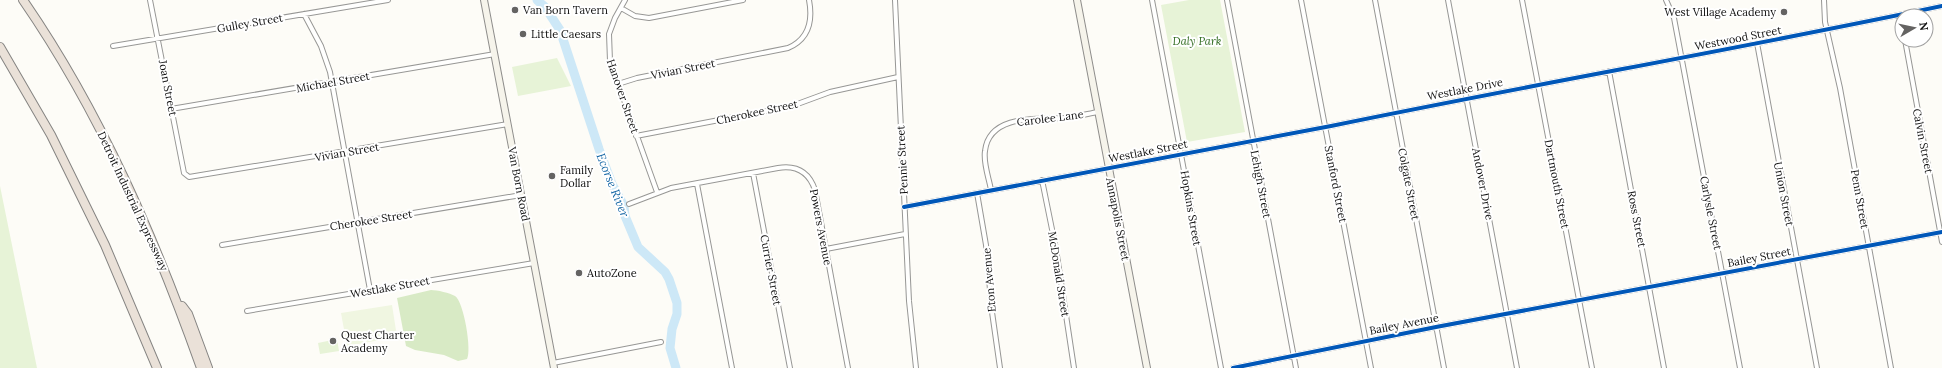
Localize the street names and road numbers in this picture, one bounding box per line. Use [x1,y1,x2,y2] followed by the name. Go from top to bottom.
[216,10,285,36] street label: Gulley Street
[1693,23,1783,53] street label: Westwood Street
[649,56,717,82] street label: Vivian Street
[604,57,642,136] street label: Hanover Street
[156,58,180,118] street label: Joan Street
[295,69,372,95] street label: Michael Street
[1426,75,1504,103] street label: Westlake Drive
[715,96,800,127] street label: Cherokee Street
[1016,107,1084,129] street label: Carolee Lane
[1910,107,1936,175] street label: Calvin Street
[893,124,911,195] street label: Pennie Street
[94,129,172,273] street label: Detroit Industrial Expressway
[1107,136,1190,166] street label: Westlake Street
[1541,138,1573,231] street label: Dartmouth Street
[313,139,381,165] street label: Vivian Street
[1322,144,1350,224] street label: Stanford Street
[505,145,533,223] street label: Van Born Road
[1469,146,1497,221] street label: Andover Drive
[1395,147,1423,222] street label: Colgate Street
[1248,149,1275,220] street label: Lehigh Street
[1771,161,1797,228] street label: Union Street
[1848,168,1872,230] street label: Penn Street
[1177,169,1205,247] street label: Hopkins Street
[1103,175,1133,262] street label: Annapolis Street
[1697,175,1725,252] street label: Carlysle Street
[807,188,835,266] street label: Powers Avenue
[1625,189,1650,249] street label: Ross Street
[329,206,414,233] street label: Cherokee Street
[1045,230,1073,318] street label: McDonald Street
[757,233,785,307] street label: Currier Street
[1726,244,1793,270] street label: Bailey Street
[979,247,999,313] street label: Eton Avenue
[349,273,432,301] street label: Westlake Street
[1368,310,1440,338] street label: Bailey Avenue

